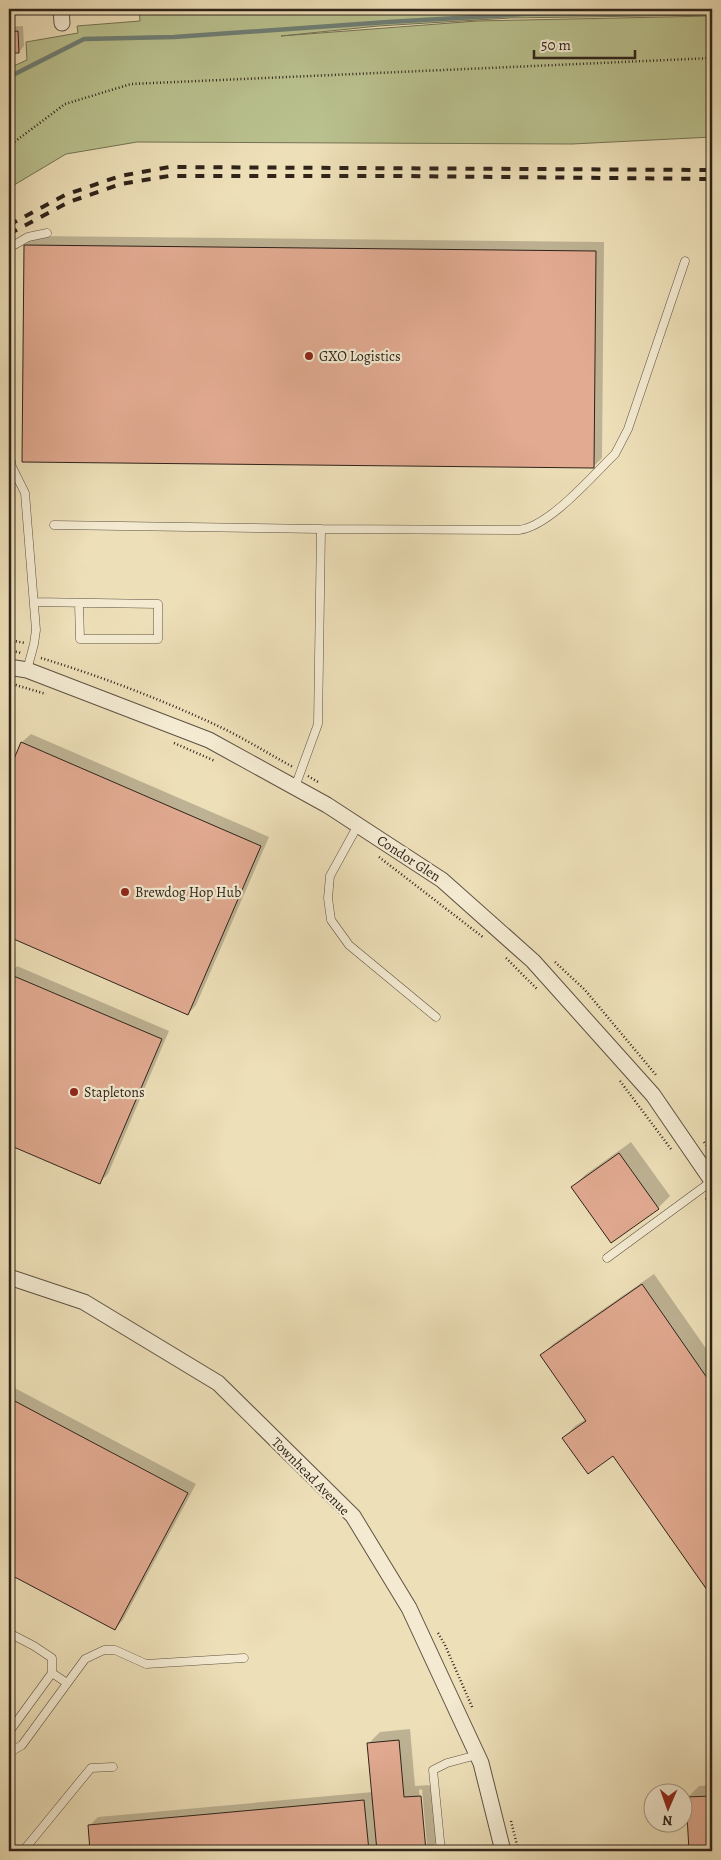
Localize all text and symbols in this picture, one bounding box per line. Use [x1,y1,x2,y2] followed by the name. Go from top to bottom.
[534,28,635,60] scale bar
[541,35,571,55] text: 50 m
[319,347,401,366] place label: GXO Logistics
[303,350,315,362] marker: GXO Logistics
[373,831,444,886] street label: Condor Glen
[135,883,241,902] place label: Brewdog Hop Hub
[119,886,131,898] marker: Brewdog Hop Hub
[84,1083,145,1102] place label: Stapletons
[68,1086,80,1098] marker: Stapletons
[267,1433,354,1520] street label: Townhead Avenue
[644,1782,694,1832] north arrow
[662,1811,673,1830] text: N

